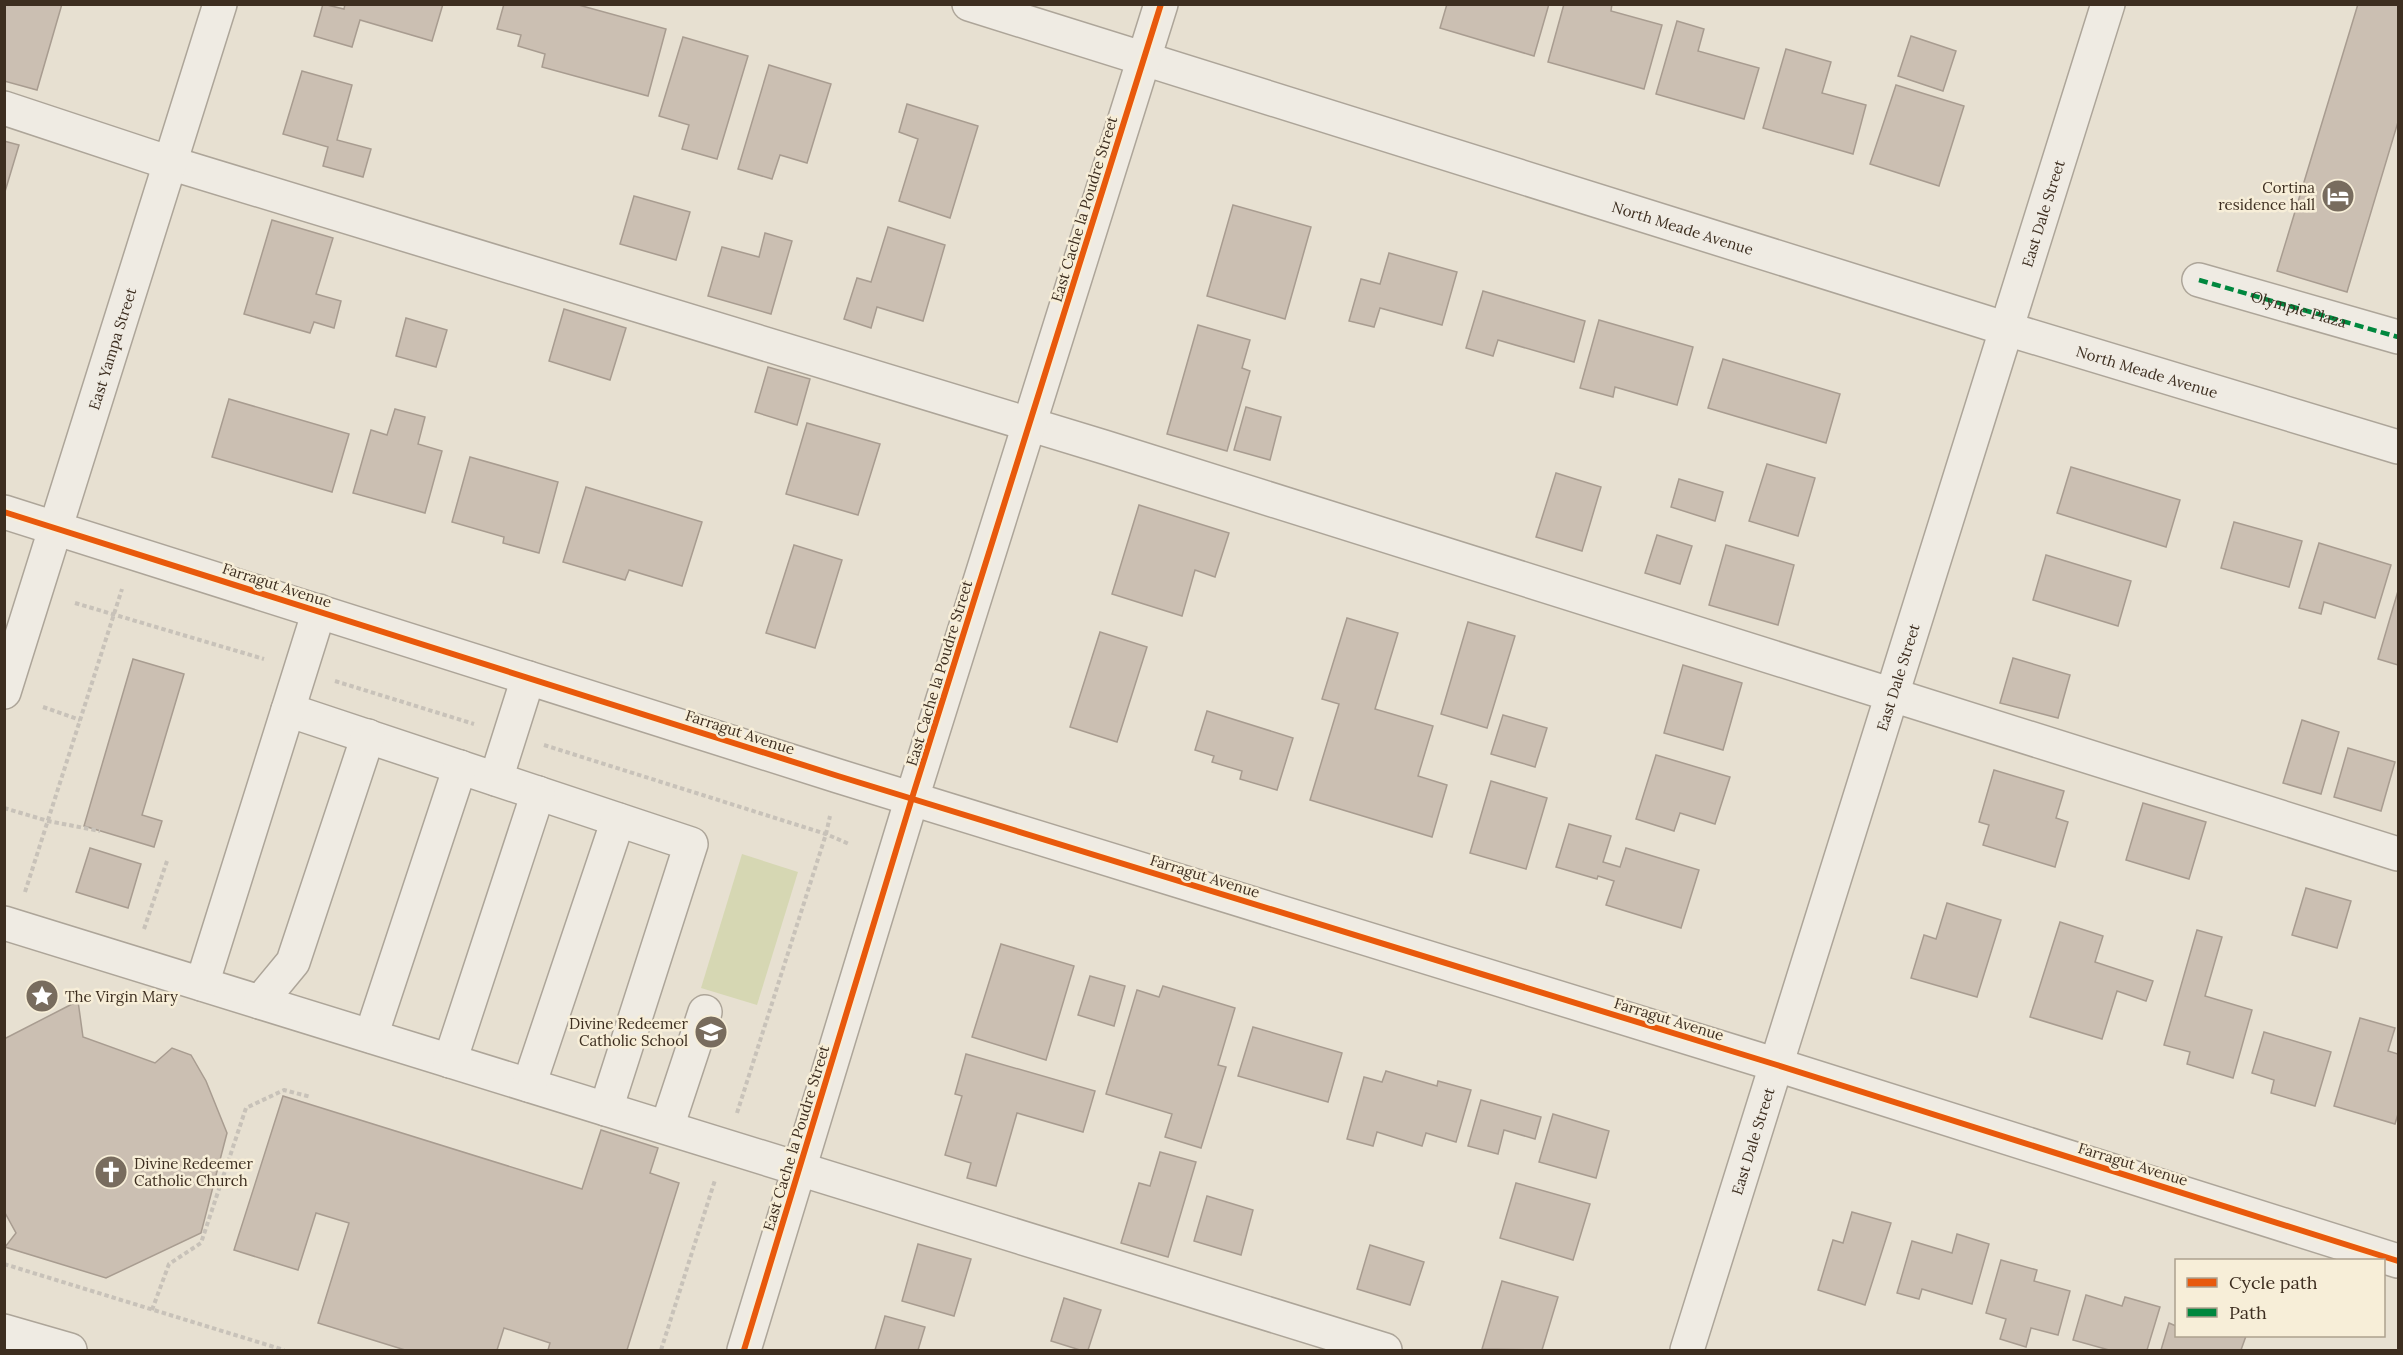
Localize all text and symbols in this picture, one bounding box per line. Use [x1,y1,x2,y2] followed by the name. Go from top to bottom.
[1047,114,1121,304] street label: East Cache la Poudre Street
[2017,157,2068,269] street label: East Dale Street
[2218,178,2315,214] place label: Cortina residence hall
[2320,178,2356,214] hotel icon: Cortina residence hall
[1610,196,1756,259] street label: North Meade Avenue
[84,285,140,412] street label: East Yampa Street
[2249,286,2349,331] street label: Olympic Plaza
[2074,341,2220,402] street label: North Meade Avenue
[220,558,334,612] street label: Farragut Avenue
[902,578,976,768] street label: East Cache la Poudre Street
[1872,621,1923,733] street label: East Dale Street
[683,705,797,759] street label: Farragut Avenue
[1148,850,1262,902] street label: Farragut Avenue
[24,978,60,1014] place icon: The Virgin Mary
[65,987,178,1006] place label: The Virgin Mary
[1612,993,1726,1045] street label: Farragut Avenue
[569,1014,689,1050] place label: Divine Redeemer Catholic School
[693,1014,729,1050] school or university icon: Divine Redeemer Catholic School
[759,1043,833,1233] street label: East Cache la Poudre Street
[1727,1085,1778,1197] street label: East Dale Street
[2076,1138,2190,1190] street label: Farragut Avenue
[93,1154,129,1190] church icon: Divine Redeemer Catholic Church
[134,1154,253,1190] place label: Divine Redeemer Catholic Church
[2175,1259,2385,1337] legend
[2229,1271,2318,1294] text: Cycle path
[2229,1301,2267,1324] text: Path

